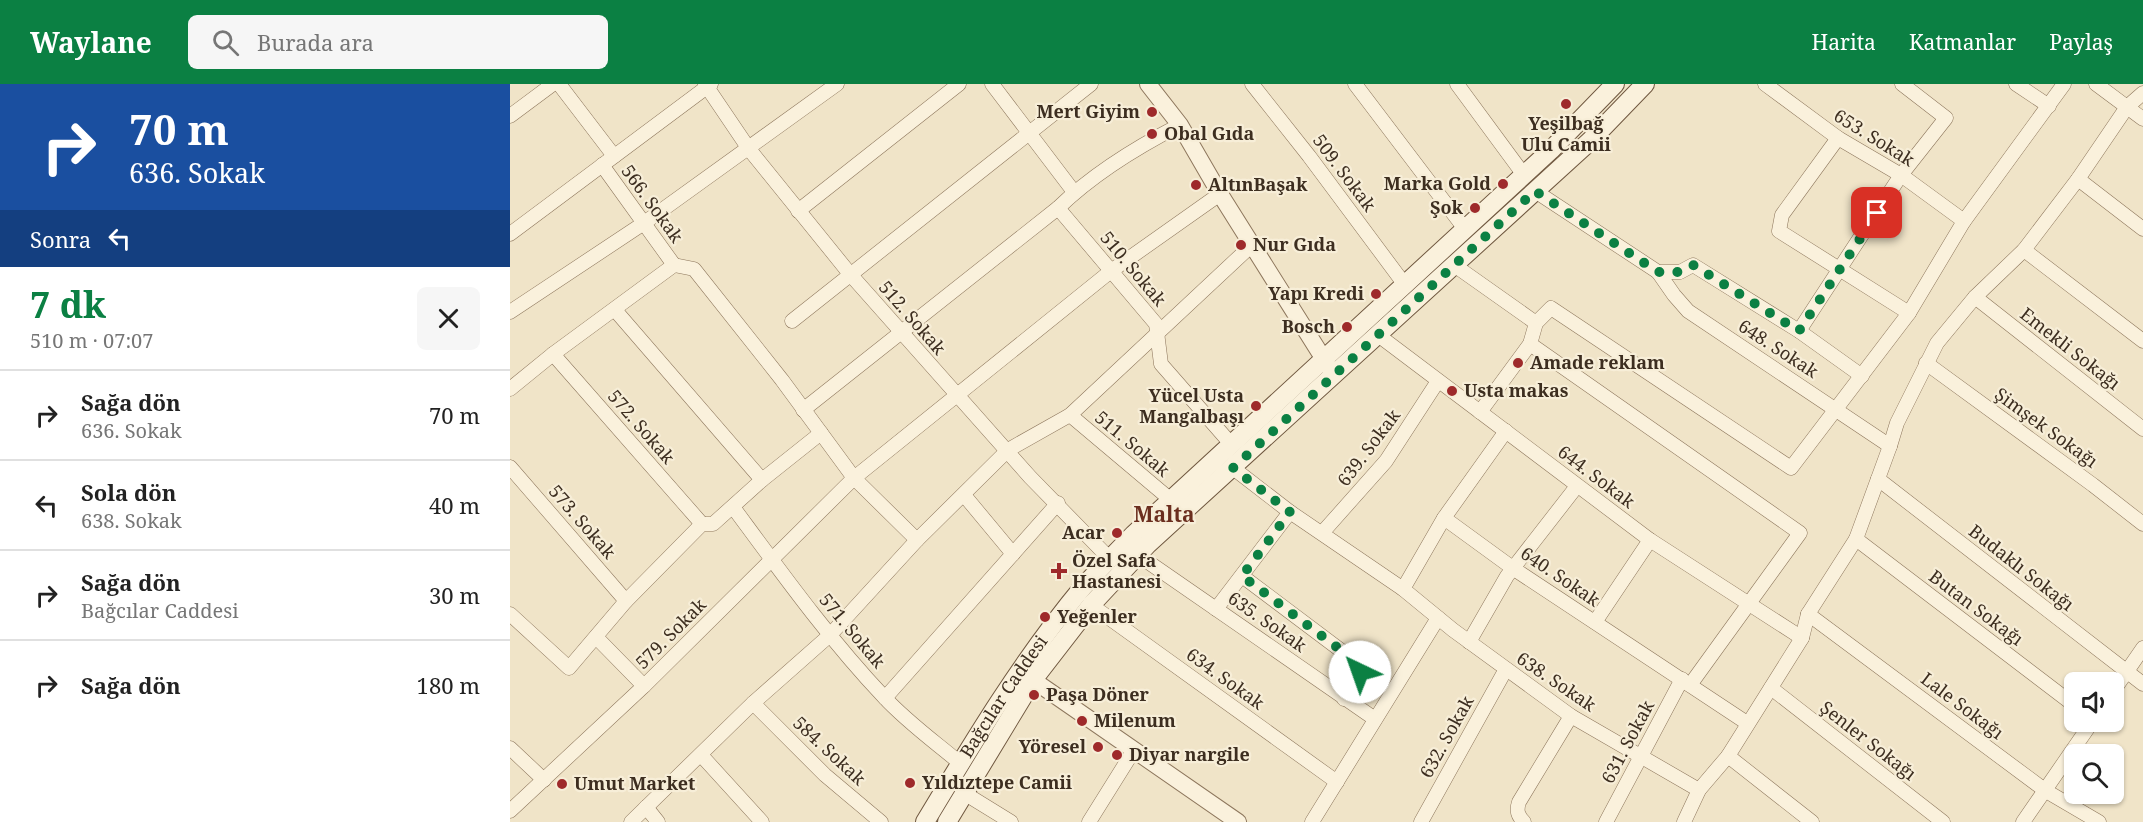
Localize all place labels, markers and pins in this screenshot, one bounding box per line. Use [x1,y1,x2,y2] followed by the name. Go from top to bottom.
[1559,97,1573,111] marker: Yeşilbağ Ulu Camii
[1036,99,1140,123] place label: Mert Giyim
[1145,105,1159,119] marker: Mert Giyim
[1521,111,1612,156] place label: Yeşilbağ Ulu Camii
[1164,121,1255,145] place label: Obal Gıda
[1145,127,1159,141] marker: Obal Gıda
[1384,171,1491,195] place label: Marka Gold
[1208,172,1308,196] place label: AltınBaşak
[1496,177,1510,191] marker: Marka Gold
[1189,178,1203,192] marker: AltınBaşak
[1851,187,1902,238] pin
[1430,195,1464,219] place label: Şok
[1468,201,1482,215] marker: Şok
[1253,232,1336,256] place label: Nur Gıda
[1234,238,1248,252] marker: Nur Gıda
[1268,281,1365,305] place label: Yapı Kredi
[1369,287,1383,301] marker: Yapı Kredi
[1282,314,1335,338] place label: Bosch
[1340,320,1354,334] marker: Bosch
[1530,350,1665,374] place label: Amade reklam
[1511,356,1525,370] marker: Amade reklam
[1464,378,1569,402] place label: Usta makas
[1139,383,1245,428] place label: Yücel Usta Mangalbaşı
[1445,384,1459,398] marker: Usta makas
[1249,399,1263,413] marker: Yücel Usta Mangalbaşı
[1062,520,1106,544] place label: Acar
[1110,526,1124,540] marker: Acar
[1072,548,1162,593] place label: Özel Safa Hastanesi
[1050,562,1068,580] marker: Özel Safa Hastanesi
[1057,604,1138,628] place label: Yeğenler
[1038,610,1052,624] marker: Yeğenler
[1046,682,1150,706] place label: Paşa Döner
[1027,688,1041,702] marker: Paşa Döner
[1094,708,1176,732] place label: Milenum
[1075,714,1089,728] marker: Milenum
[1019,734,1087,758] place label: Yöresel
[1091,740,1105,754] marker: Yöresel
[1129,742,1250,766] place label: Diyar nargile
[1110,748,1124,762] marker: Diyar nargile
[922,770,1073,794] place label: Yıldıztepe Camii
[574,771,695,795] place label: Umut Market
[903,776,917,790] marker: Yıldıztepe Camii
[555,777,569,791] marker: Umut Market

